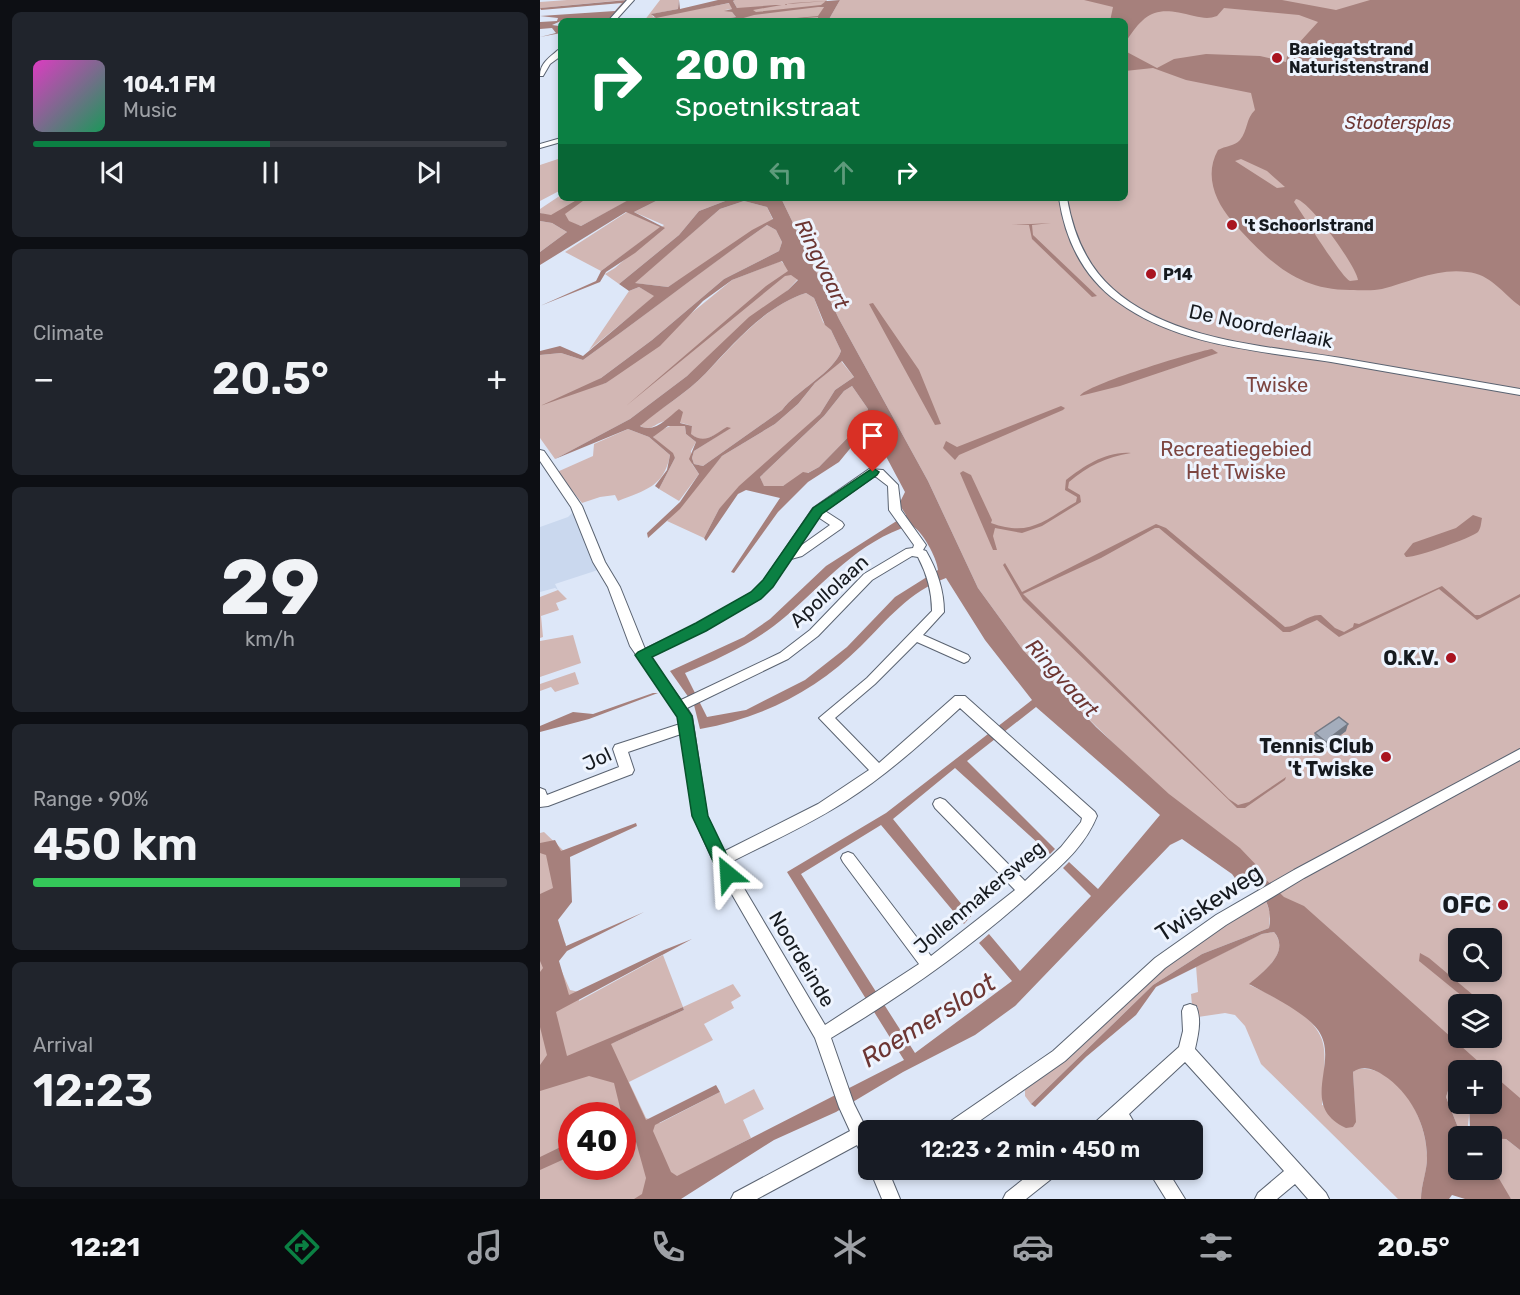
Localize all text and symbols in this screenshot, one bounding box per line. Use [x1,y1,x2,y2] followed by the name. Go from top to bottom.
[675,40,807,90] text: 200 m
[1289,40,1429,77] place label: Baaiegatstrand Naturistenstrand
[576,42,654,120] icon: right
[1270,51,1284,65] marker: Baaiegatstrand Naturistenstrand
[123,71,216,98] text: 104.1 FM
[675,91,860,123] text: Spoetnikstraat
[123,98,177,122] text: Music
[1345,112,1451,134] water label: Stootersplas
[96,156,129,189] icon: previous
[254,156,287,189] icon: pause
[412,156,445,189] icon: next
[764,156,797,189] icon: left
[827,156,860,189] icon: ahead
[890,156,923,189] icon: right
[790,215,855,313] water label: Ringvaart
[1244,216,1374,235] place label: 't Schoorlstrand
[1225,218,1239,232] marker: 't Schoorlstrand
[1163,265,1193,284] place label: P14
[1144,267,1158,281] marker: P14
[1187,299,1336,353] street label: De Noorderlaaik
[33,321,104,345] text: Climate
[212,352,329,405] text: 20.5°
[33,359,54,398] text: −
[486,359,507,398] text: +
[1246,373,1308,397] park label: Twiske
[847,410,898,472] pin
[856,419,889,452] icon: arrive
[1160,437,1312,484] park label: Recreatiegebied Het Twiske
[220,541,320,634] text: 29
[785,550,873,632] street label: Apollolaan
[245,627,295,651] text: km/h
[1021,633,1105,723] water label: Ringvaart
[1383,646,1439,670] place label: O.K.V.
[1444,651,1458,665] marker: O.K.V.
[1259,734,1374,781] place label: Tennis Club 't Twiske
[579,742,615,776] street label: Jol
[1379,750,1393,764] marker: Tennis Club 't Twiske
[33,787,149,811] text: Range · 90%
[33,818,198,871] text: 450 km
[909,835,1049,959] street label: Jollenmakersweg
[696,842,760,906] position arrow
[1151,858,1267,948] street label: Twiskeweg
[1442,891,1491,919] place label: OFC
[1496,898,1510,912] marker: OFC
[764,907,840,1011] street label: Noordeinde
[1448,928,1502,1180] map controls
[1448,928,1502,982] button: search
[855,966,1002,1074] water label: Roemersloot
[1448,994,1502,1048] button: layers
[33,1033,93,1057] text: Arrival
[1448,1060,1502,1114] button: +
[33,1064,153,1117] text: 12:23
[558,1102,636,1180] speed limit sign: 40
[1448,1126,1502,1180] button: −
[921,1136,1140,1163] text: 12:23 · 2 min · 450 m
[281,1226,323,1268] icon: directions
[464,1226,506,1268] icon: music
[647,1226,689,1268] icon: phone
[829,1226,871,1268] icon: climate
[1012,1226,1054,1268] icon: car
[1195,1226,1237,1268] icon: filters
[70,1231,140,1263] text: 12:21
[1378,1231,1450,1263] text: 20.5°

